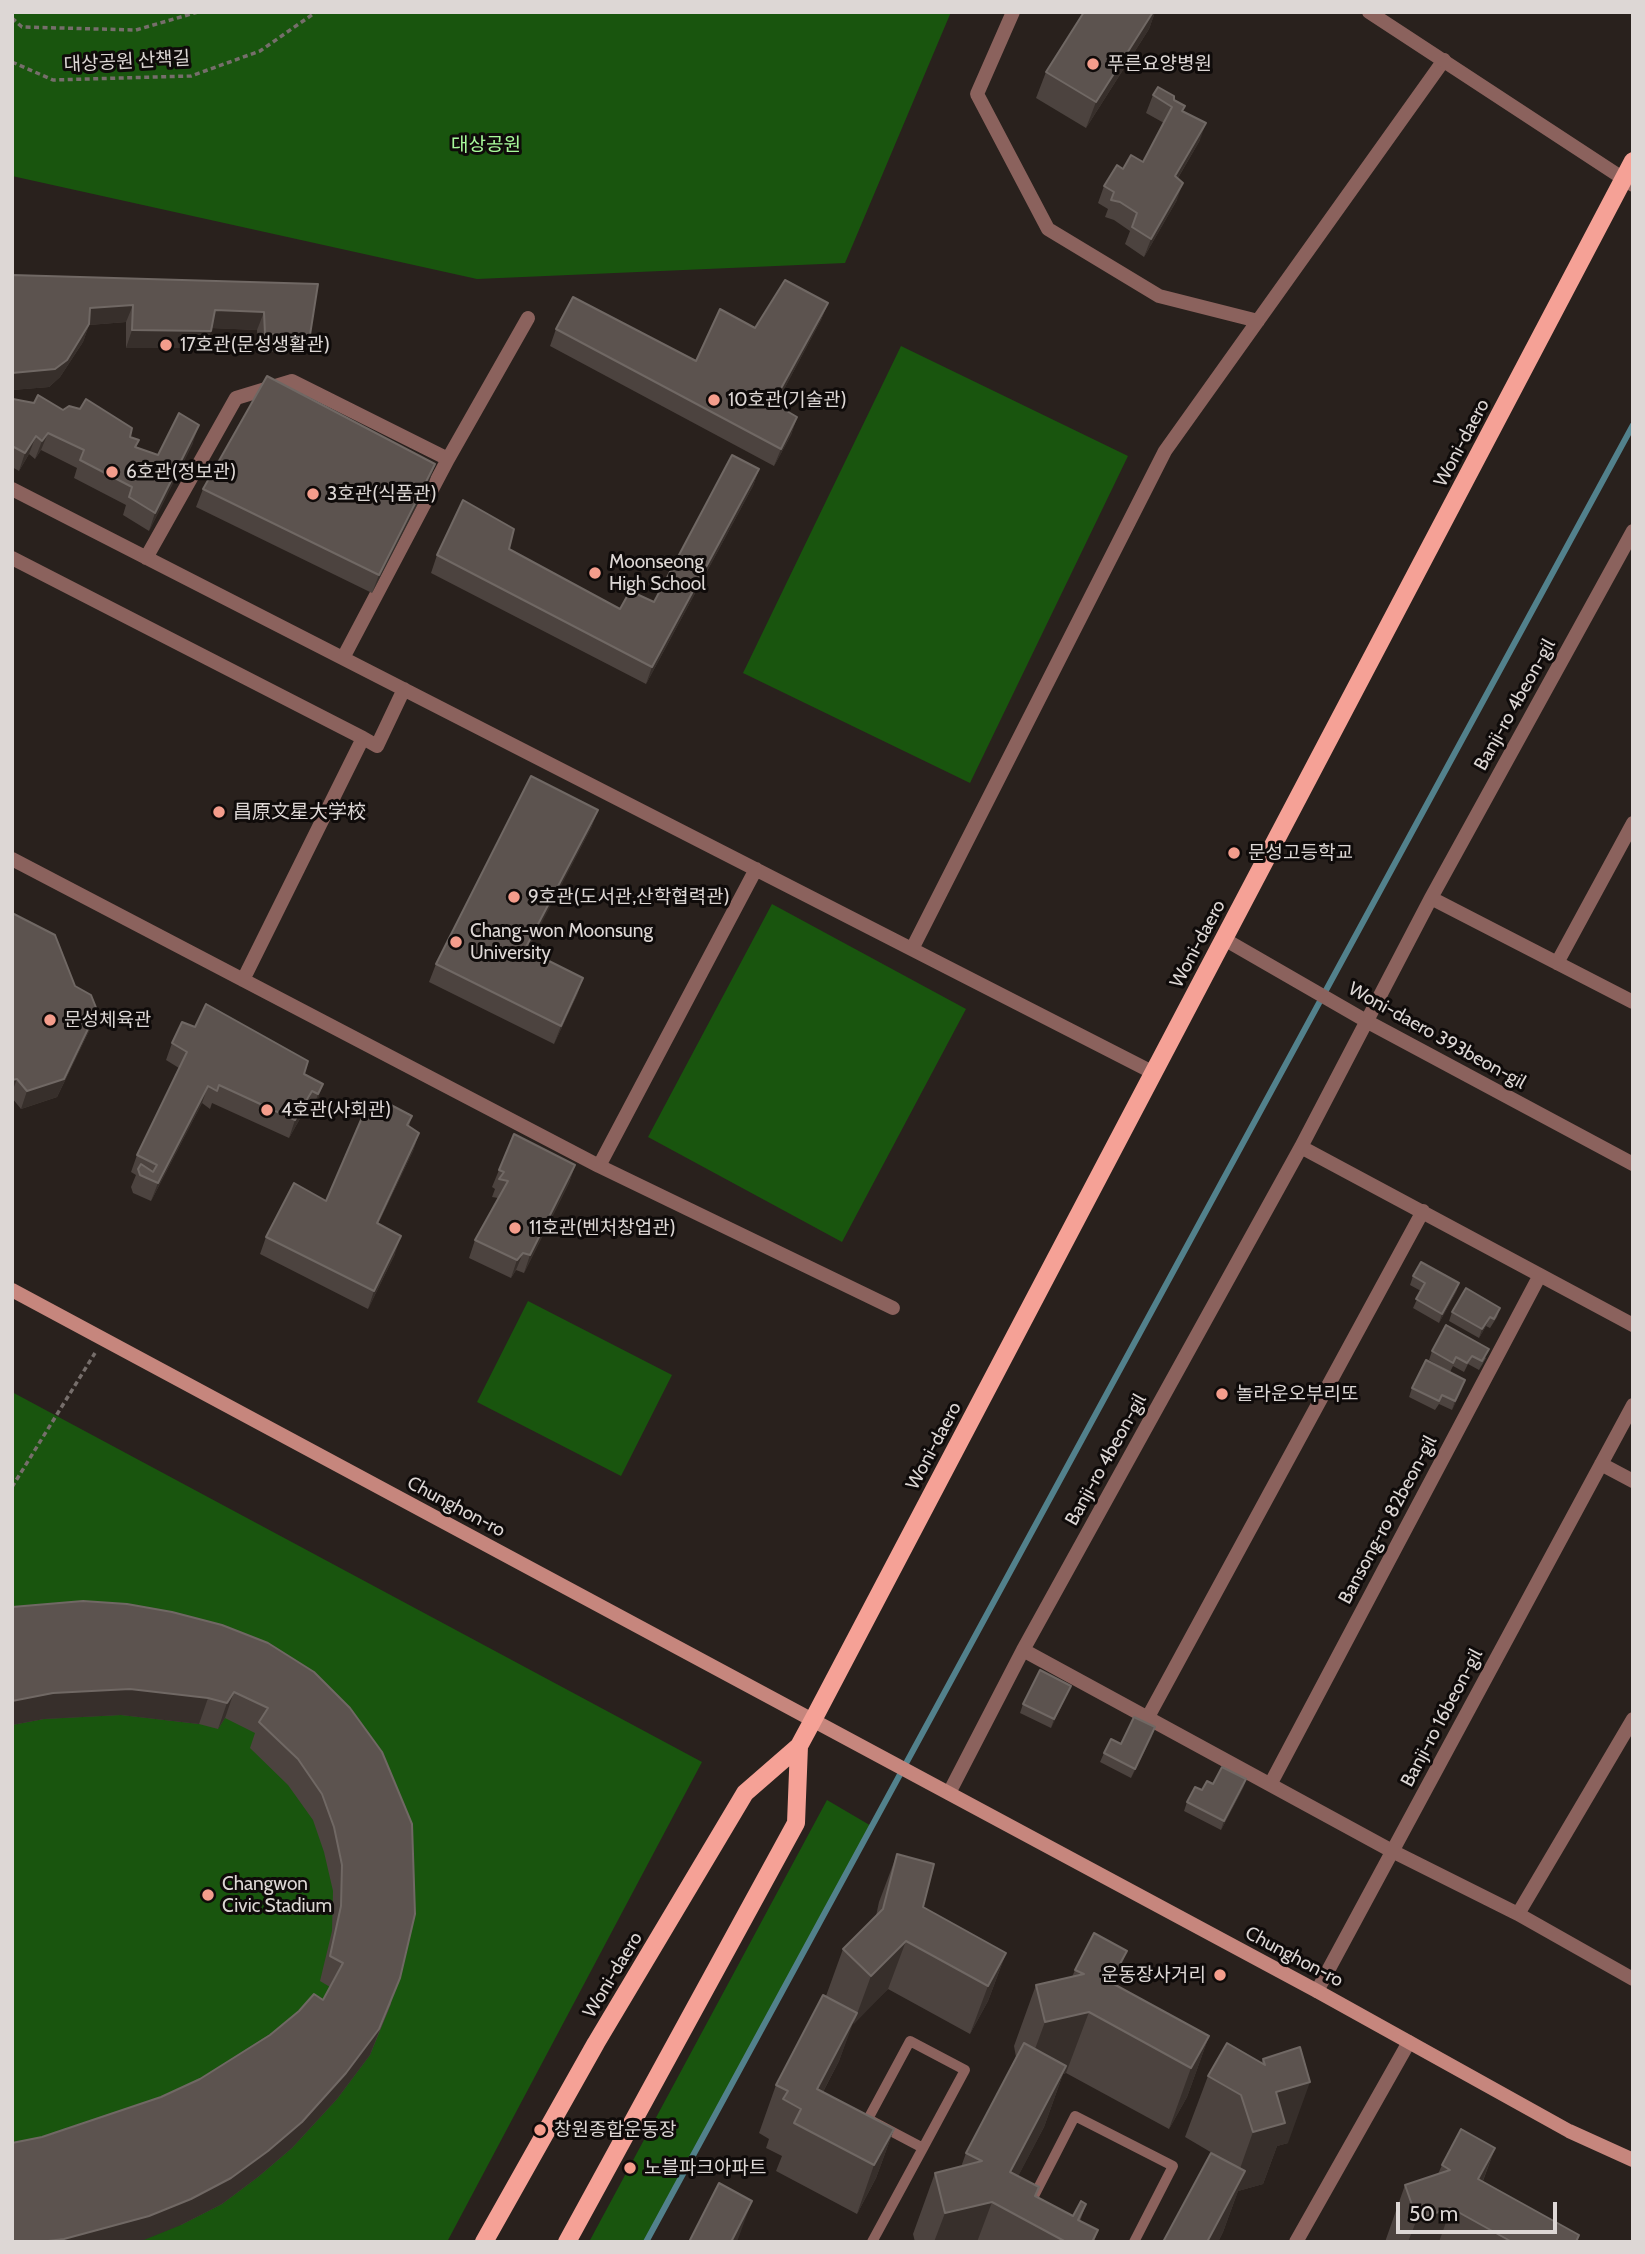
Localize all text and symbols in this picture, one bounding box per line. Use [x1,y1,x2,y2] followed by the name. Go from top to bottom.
[63,47,191,77] street label: 대상공원 산책길
[1107,53,1212,75] place label: 푸른요양병원
[1085,56,1101,72] marker: 푸른요양병원
[451,134,521,156] park label: 대상공원
[180,334,330,356] place label: 17호관(문성생활관)
[158,337,174,353] marker: 17호관(문성생활관)
[728,389,847,411] place label: 10호관(기술관)
[706,392,722,408] marker: 10호관(기술관)
[1429,395,1495,491] street label: Woni-daero
[126,461,236,483] place label: 6호관(정보관)
[104,464,120,480] marker: 6호관(정보관)
[327,483,437,505] place label: 3호관(식품관)
[305,486,321,502] marker: 3호관(식품관)
[609,551,706,595] place label: Moonseong High School
[587,565,603,581] marker: Moonseong High School
[1470,635,1560,775] street label: Banji-ro 4beon-gil
[233,801,366,823] place label: 昌原文星大学校
[211,804,227,820] marker: 昌原文星大学校
[1248,842,1353,864] place label: 문성고등학교
[1226,845,1242,861] marker: 문성고등학교
[528,886,730,908] place label: 9호관(도서관,산학협력관)
[506,889,522,905] marker: 9호관(도서관,산학협력관)
[1165,896,1231,992] street label: Woni-daero
[470,920,653,964] place label: Chang-won Moonsung University
[448,934,464,950] marker: Chang-won Moonsung University
[1344,978,1530,1094] street label: Woni-daero 393beon-gil
[64,1009,151,1031] place label: 문성체육관
[42,1012,58,1028] marker: 문성체육관
[281,1099,391,1121] place label: 4호관(사회관)
[259,1102,275,1118] marker: 4호관(사회관)
[529,1217,676,1239] place label: 11호관(벤처창업관)
[507,1220,523,1236] marker: 11호관(벤처창업관)
[1236,1383,1358,1405] place label: 놀라운오부리또
[1214,1386,1230,1402] marker: 놀라운오부리또
[1061,1390,1151,1530] street label: Banji-ro 4beon-gil
[901,1398,967,1494] street label: Woni-daero
[1334,1432,1442,1608] street label: Bansong-ro 82beon-gil
[403,1472,509,1542] street label: Chunghon-ro
[1396,1645,1488,1791] street label: Banji-ro 16beon-gil
[222,1873,332,1917] place label: Changwon Civic Stadium
[200,1887,216,1903] marker: Changwon Civic Stadium
[1241,1922,1347,1992] street label: Chunghon-ro
[579,1928,647,2022] street label: Woni-daero
[1101,1964,1206,1986] place label: 운동장사거리
[1212,1967,1228,1983] marker: 운동장사거리
[554,2119,676,2141] place label: 창원종합운동장
[532,2122,548,2138] marker: 창원종합운동장
[644,2157,766,2179] place label: 노블파크아파트
[622,2160,638,2176] marker: 노블파크아파트
[1400,2188,1561,2232] scale bar
[1409,2201,1458,2226] text: 50 m

